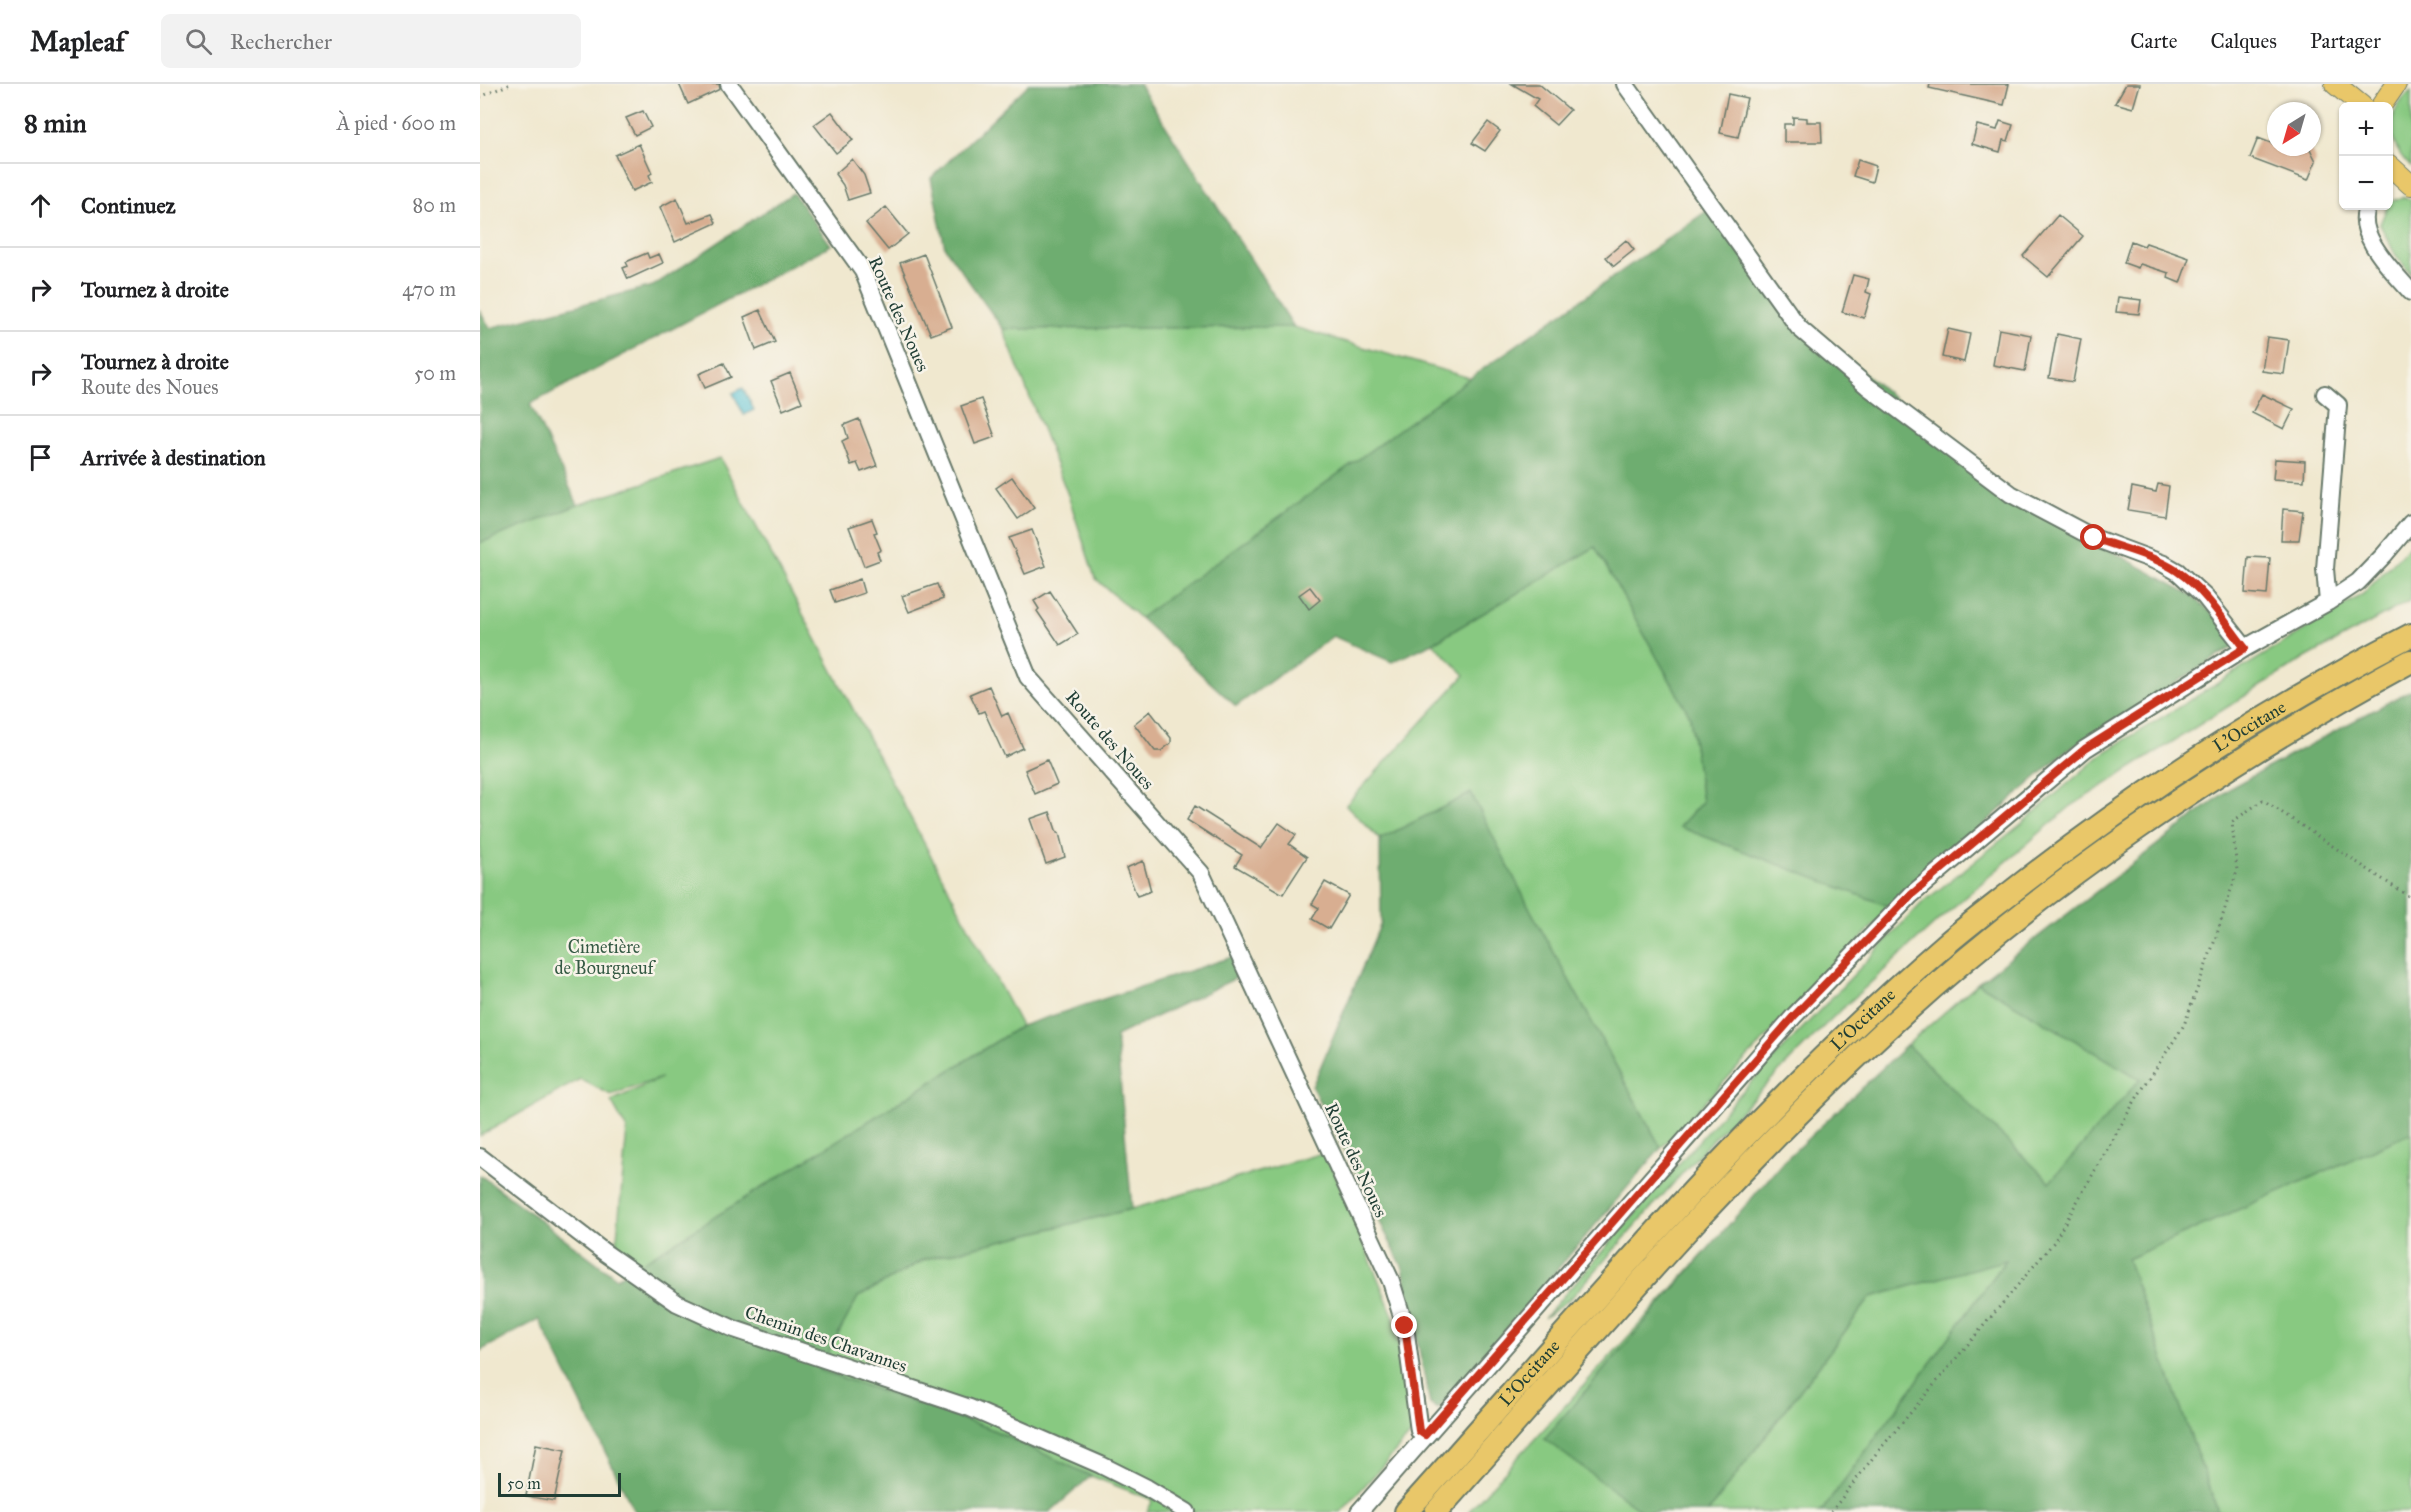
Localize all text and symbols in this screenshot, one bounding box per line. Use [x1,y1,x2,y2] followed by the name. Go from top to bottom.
[161,14,581,68] search box
[30,24,125,59] text: Mapleaf
[182,25,215,58] icon: search
[230,28,332,55] text: Rechercher
[2130,28,2177,54] text: Carte
[2210,28,2277,54] text: Calques
[2310,28,2381,54] text: Partager
[2267,102,2321,156] north arrow
[2339,102,2393,210] map controls
[2339,102,2393,156] button: +
[24,107,87,139] text: 8 min
[337,111,456,135] text: À pied · 600 m
[2339,156,2393,210] button: −
[24,189,57,222] icon: ahead
[81,192,176,219] text: Continuez
[413,193,456,217] text: 80 m
[864,253,934,375] street label: Route des Noues
[24,273,57,306] icon: right
[81,276,229,303] text: Tournez à droite
[402,277,456,301] text: 470 m
[81,348,229,375] text: Tournez à droite
[24,357,57,390] icon: right
[414,361,456,385] text: 50 m
[81,375,219,399] text: Route des Noues
[24,441,57,474] icon: arrive
[81,444,266,471] text: Arrivée à destination
[2080,524,2106,550] route start
[1061,686,1159,794] street label: Route des Noues
[2209,696,2290,757] street label: L'Occitane
[554,936,656,980] park label: Cimetière de Bourgneuf
[1826,984,1900,1055] street label: L'Occitane
[1320,1099,1392,1221] street label: Route des Noues
[742,1301,910,1377] street label: Chemin des Chavannes
[1391,1312,1417,1338] route end
[1494,1335,1565,1411] street label: L'Occitane
[498,1470,621,1498] scale bar
[507,1474,541,1493] text: 50 m

